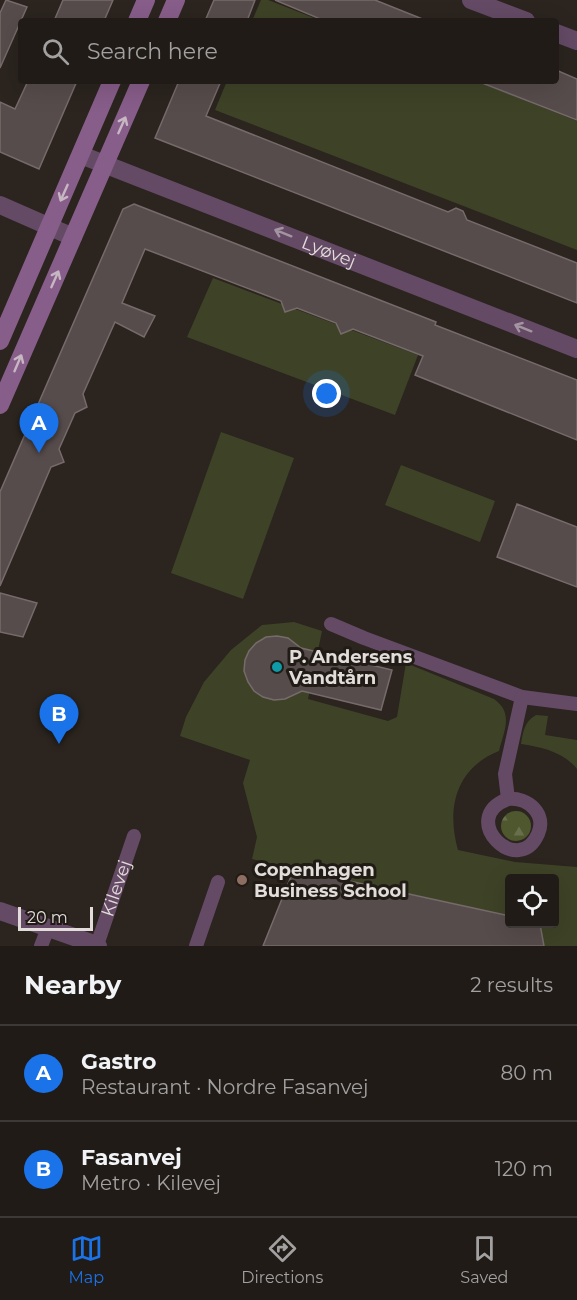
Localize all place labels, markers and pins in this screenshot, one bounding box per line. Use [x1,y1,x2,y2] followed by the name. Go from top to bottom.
[20,404,58,453] pin: A
[288,646,413,689] place label: P. Andersens Vandtårn
[270,660,284,674] marker: P. Andersens Vandtårn
[40,694,78,744] pin: B
[254,859,407,902] place label: Copenhagen Business School
[235,873,249,887] marker: Copenhagen Business School

